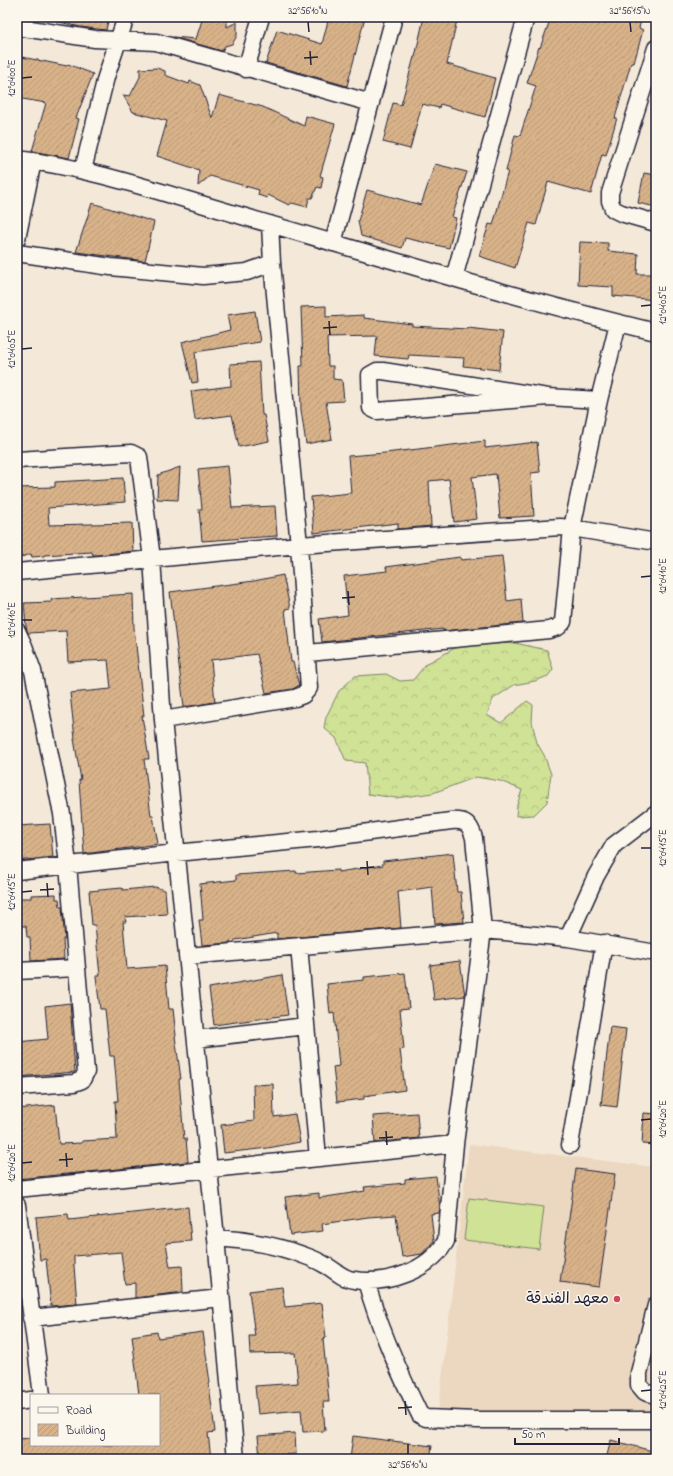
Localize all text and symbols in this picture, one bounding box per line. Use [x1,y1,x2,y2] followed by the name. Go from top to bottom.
[288,4,328,19] text: 32°56'10"N
[610,4,651,19] text: 32°56'15"N
[5,59,20,97] text: 12°04'00"E
[656,286,671,324] text: 12°04'05"E
[5,330,20,368] text: 12°04'05"E
[656,558,671,594] text: 12°04'10"E
[5,602,20,638] text: 12°04'10"E
[656,829,671,867] text: 12°04'15"E
[5,873,20,911] text: 12°04'15"E
[656,1100,671,1138] text: 12°04'20"E
[5,1144,20,1182] text: 12°04'20"E
[526,1287,609,1311] place label: معهد الفندقة
[612,1294,622,1304] marker: معهد الفندقة
[656,1370,671,1410] text: 12°04'25"E
[30,1394,160,1446] legend
[66,1402,92,1420] text: Road
[515,1420,619,1446] scale bar
[65,1422,105,1441] text: Building
[521,1426,545,1444] text: 50 m
[388,1458,428,1473] text: 32°56'10"N

